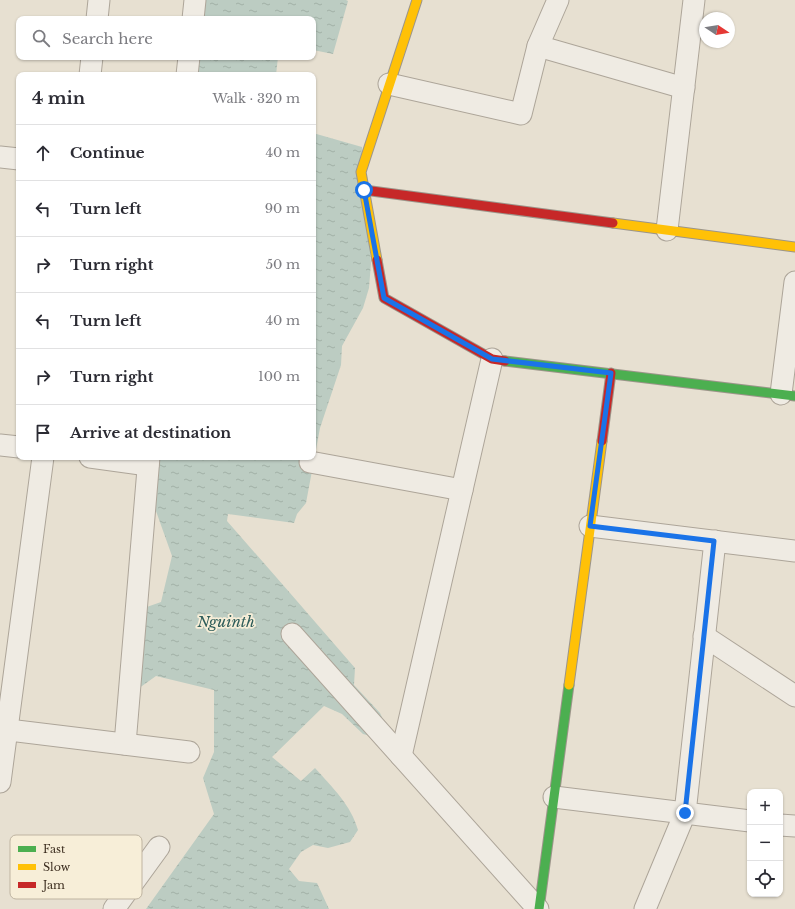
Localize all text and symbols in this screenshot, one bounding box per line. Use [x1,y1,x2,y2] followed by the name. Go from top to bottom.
[699,12,735,48] north arrow
[16,16,316,60] search box
[30,27,52,49] icon: search
[62,29,153,48] text: Search here
[32,88,85,109] text: 4 min
[212,90,300,107] text: Walk · 320 m
[32,142,54,164] icon: ahead
[70,143,145,162] text: Continue
[265,144,300,161] text: 40 m
[355,181,373,199] route start
[32,198,54,220] icon: left
[70,199,141,218] text: Turn left
[265,200,300,217] text: 90 m
[32,254,54,276] icon: right
[70,255,153,274] text: Turn right
[266,256,300,273] text: 50 m
[32,310,54,332] icon: left
[70,311,141,330] text: Turn left
[265,312,300,329] text: 40 m
[32,366,54,388] icon: right
[70,367,153,386] text: Turn right
[258,368,300,385] text: 100 m
[32,422,54,444] icon: arrive
[70,423,231,442] text: Arrive at destination
[196,612,255,631] water label: Nguinth
[747,789,783,897] map controls
[747,789,783,825] button: +
[676,804,694,822] route end
[747,825,783,861] button: −
[10,835,142,899] legend
[43,842,66,856] text: Fast
[43,860,71,874] text: Slow
[747,861,783,897] button: locate
[41,878,65,892] text: Jam

